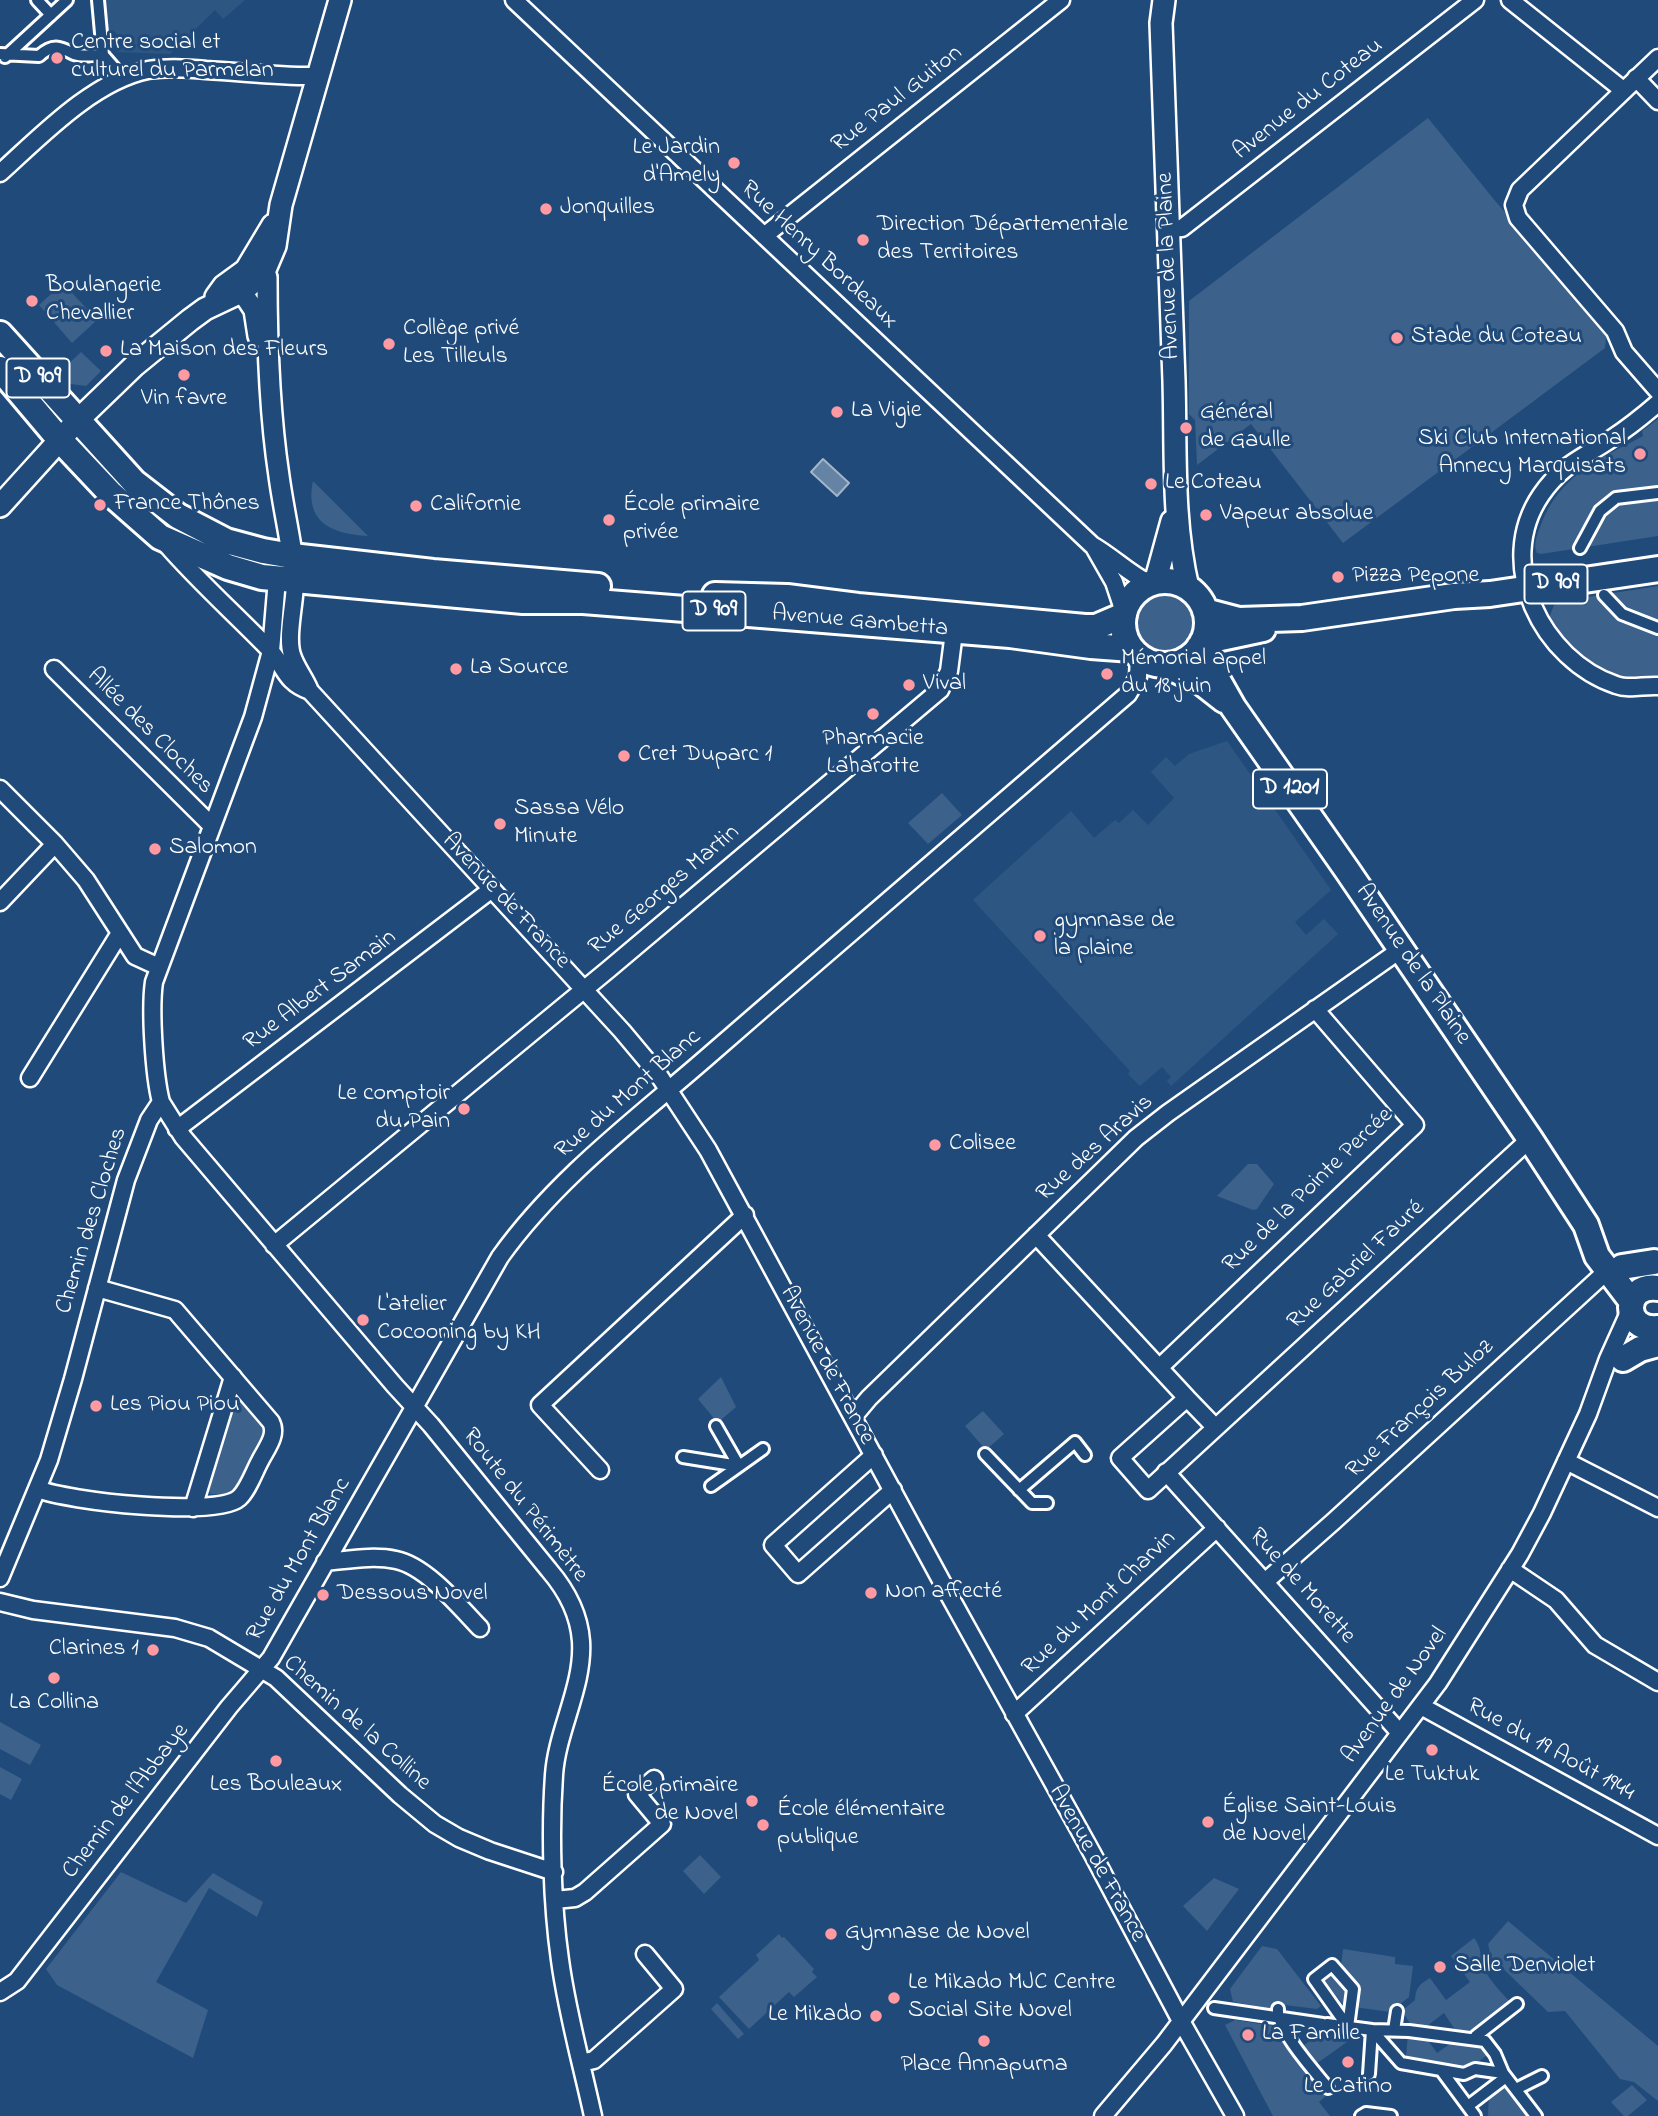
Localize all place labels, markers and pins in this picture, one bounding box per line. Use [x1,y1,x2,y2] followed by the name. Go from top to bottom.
[71,30,273,86] place label: Centre social et culturel du Parmelan
[49,50,65,66] marker: Centre social et culturel du Parmelan
[633,135,720,191] place label: Le Jardin d'Amely
[726,155,742,171] marker: Le Jardin d'Amely
[560,195,655,223] place label: Jonquilles
[538,201,554,217] marker: Jonquilles
[877,212,1128,268] place label: Direction Départementale des Territoires
[855,232,871,248] marker: Direction Départementale des Territoires
[46,273,161,329] place label: Boulangerie Chevallier
[24,293,40,309] marker: Boulangerie Chevallier
[403,316,519,372] place label: Collège privé Les Tilleuls
[1411,324,1582,352] place label: Stade du Coteau
[1389,330,1405,346] marker: Stade du Coteau
[381,336,397,352] marker: Collège privé Les Tilleuls
[120,337,328,365] place label: La Maison des Fleurs
[98,343,114,359] marker: La Maison des Fleurs
[176,367,192,383] marker: Vin favre
[141,386,227,414] place label: Vin favre
[851,398,922,426] place label: La Vigie
[1200,400,1291,456] place label: Général de Gaulle
[829,404,845,420] marker: La Vigie
[1178,420,1194,436] marker: Général de Gaulle
[1418,426,1626,482] place label: Ski Club International Annecy Marquisats
[1632,446,1648,462] marker: Ski Club International Annecy Marquisats
[1165,470,1262,498] place label: Le Coteau
[1143,476,1159,492] marker: Le Coteau
[114,491,260,519] place label: France Thônes
[430,492,521,520] place label: Californie
[623,492,760,548] place label: École primaire privée
[92,497,108,513] marker: France Thônes
[408,498,424,514] marker: Californie
[1220,501,1373,529] place label: Vapeur absolue
[1198,507,1214,523] marker: Vapeur absolue
[601,512,617,528] marker: École primaire privée
[1352,563,1479,591] place label: Pizza Pepone
[1330,569,1346,585] marker: Pizza Pepone
[1121,646,1266,702] place label: Mémorial appel du 18 juin
[470,655,568,683] place label: La Source
[448,661,464,677] marker: La Source
[1099,666,1115,682] marker: Mémorial appel du 18 juin
[923,671,966,699] place label: Vival
[901,677,917,693] marker: Vival
[865,706,881,722] marker: Pharmacie Laharotte
[822,726,924,782] place label: Pharmacie Laharotte
[638,742,772,770] place label: Cret Duparc 1
[616,748,632,764] marker: Cret Duparc 1
[514,796,624,852] place label: Sassa Vélo Minute
[492,816,508,832] marker: Sassa Vélo Minute
[169,835,257,863] place label: Salomon
[147,841,163,857] marker: Salomon
[1054,908,1175,964] place label: gymnase de la plaine
[1032,928,1048,944] marker: gymnase de la plaine
[337,1081,450,1137] place label: Le comptoir du Pain
[456,1101,472,1117] marker: Le comptoir du Pain
[949,1131,1016,1159] place label: Colisee
[927,1137,943,1153] marker: Colisee
[377,1292,541,1348] place label: L'atelier Cocooning by KH
[355,1312,371,1328] marker: L'atelier Cocooning by KH
[110,1392,240,1420] place label: Les Piou Piou
[88,1398,104,1414] marker: Les Piou Piou
[885,1579,1002,1607] place label: Non affecté
[337,1581,488,1609] place label: Dessous Novel
[863,1585,879,1601] marker: Non affecté
[315,1587,331,1603] marker: Dessous Novel
[49,1636,139,1664] place label: Clarines 1
[145,1642,161,1658] marker: Clarines 1
[46,1670,62,1686] marker: La Collina
[9,1690,99,1718] place label: La Collina
[1424,1742,1440,1758] marker: Le Tuktuk
[268,1753,284,1769] marker: Les Bouleaux
[1385,1762,1479,1790] place label: Le Tuktuk
[210,1772,342,1800] place label: Les Bouleaux
[601,1773,738,1829] place label: École primaire de Novel
[744,1793,760,1809] marker: École primaire de Novel
[1222,1794,1397,1850] place label: Église Saint-Louis de Novel
[777,1797,945,1853] place label: École élémentaire publique
[1200,1814,1216,1830] marker: Église Saint-Louis de Novel
[755,1817,771,1833] marker: École élémentaire publique
[845,1920,1029,1948] place label: Gymnase de Novel
[823,1926,839,1942] marker: Gymnase de Novel
[1454,1953,1596,1981] place label: Salle Denviolet
[1432,1959,1448,1975] marker: Salle Denviolet
[908,1970,1115,2026] place label: Le Mikado MJC Centre Social Site Novel
[886,1990,902,2006] marker: Le Mikado MJC Centre Social Site Novel
[768,2002,862,2030] place label: Le Mikado
[868,2008,884,2024] marker: Le Mikado
[1262,2021,1360,2049] place label: La Famille
[1240,2027,1256,2043] marker: La Famille
[976,2033,992,2049] marker: Place Annapurna
[900,2052,1068,2080] place label: Place Annapurna
[1340,2054,1356,2070] marker: Le Catino
[1304,2074,1392,2102] place label: Le Catino

